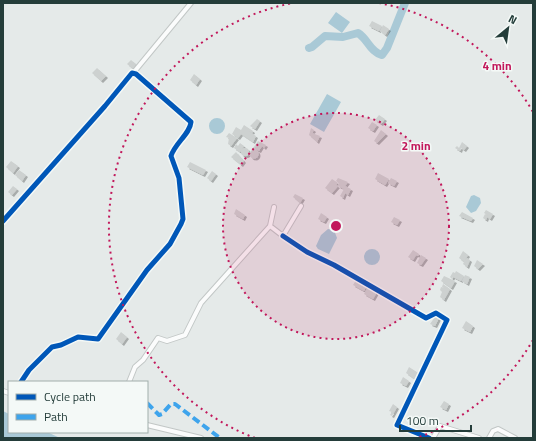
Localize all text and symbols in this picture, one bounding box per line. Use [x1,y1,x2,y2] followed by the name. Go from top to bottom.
[488,8,528,48] north arrow
[506,10,520,28] text: N
[482,56,512,75] text: 4 min
[401,136,431,155] text: 2 min
[329,219,343,233] centre of rings
[8,381,148,433] legend
[44,387,96,406] text: Cycle path
[44,407,68,426] text: Path
[400,407,471,433] scale bar
[406,411,439,430] text: 100 m

